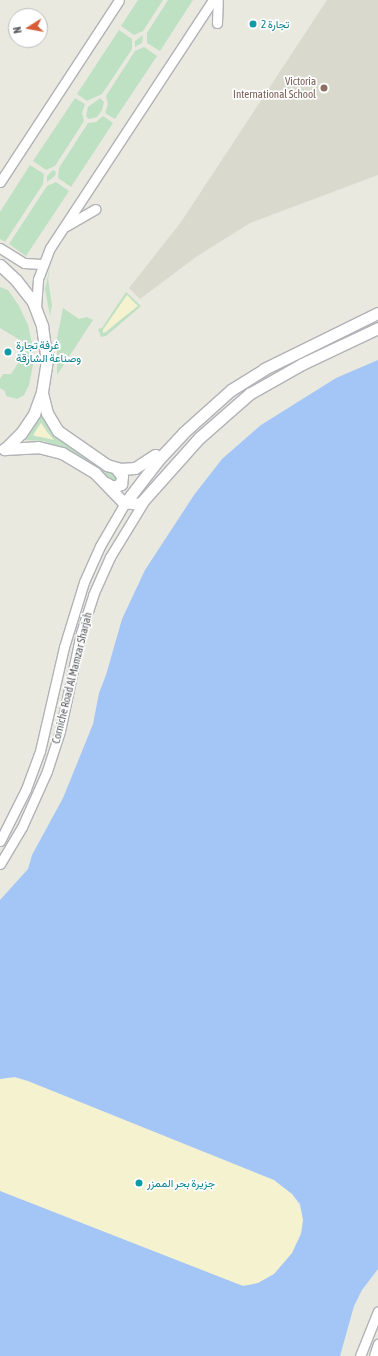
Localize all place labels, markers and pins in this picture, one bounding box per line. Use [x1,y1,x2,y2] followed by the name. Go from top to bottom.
[261,17,289,31] place label: تجارة 2
[248,19,258,29] marker: تجارة 2
[233,75,316,101] place label: Victoria International School
[319,83,329,93] marker: Victoria International School
[16,339,81,365] place label: غرفة تجارة وصناعة الشارقة
[3,347,13,357] marker: غرفة تجارة وصناعة الشارقة
[147,1176,215,1190] place label: جزيرة بحر الممزر
[134,1178,144,1188] marker: جزيرة بحر الممزر

